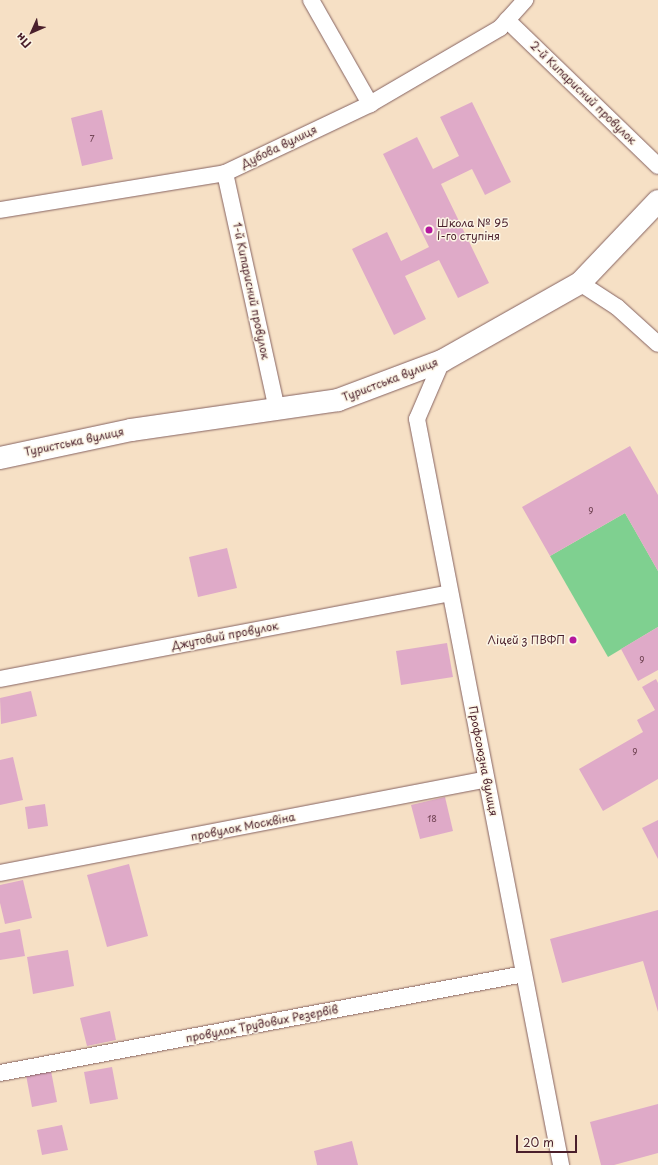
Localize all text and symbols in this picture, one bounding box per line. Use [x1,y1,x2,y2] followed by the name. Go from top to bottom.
[12,12,52,52] north arrow
[12,29,35,52] text: Пн
[527,39,639,147] street label: 2-й Кипарисний провулок
[239,123,319,171] street label: Дубова вулиця
[89,133,95,143] house number: 7
[437,217,508,243] place label: Школа № 95 І-го ступіня
[230,221,272,361] street label: 1-й Кипарисний провулок
[424,225,434,235] marker: Школа № 95 І-го ступіня
[340,356,440,404] street label: Туристська вулиця
[23,425,125,459] street label: Туристська вулиця
[588,505,594,515] house number: 9
[171,619,279,653] street label: Джутовий провулок
[487,633,565,647] place label: Ліцей з ПВФП
[568,635,578,645] marker: Ліцей з ПВФП
[639,654,645,664] house number: 9
[466,705,500,817] street label: Профсоюзна вулиця
[632,746,638,756] house number: 9
[190,810,296,844] street label: провулок Москвіна
[427,813,437,823] house number: 18
[184,1003,340,1045] street label: провулок Трудових Резервів
[518,1127,579,1153] scale bar
[523,1133,554,1151] text: 20 m

